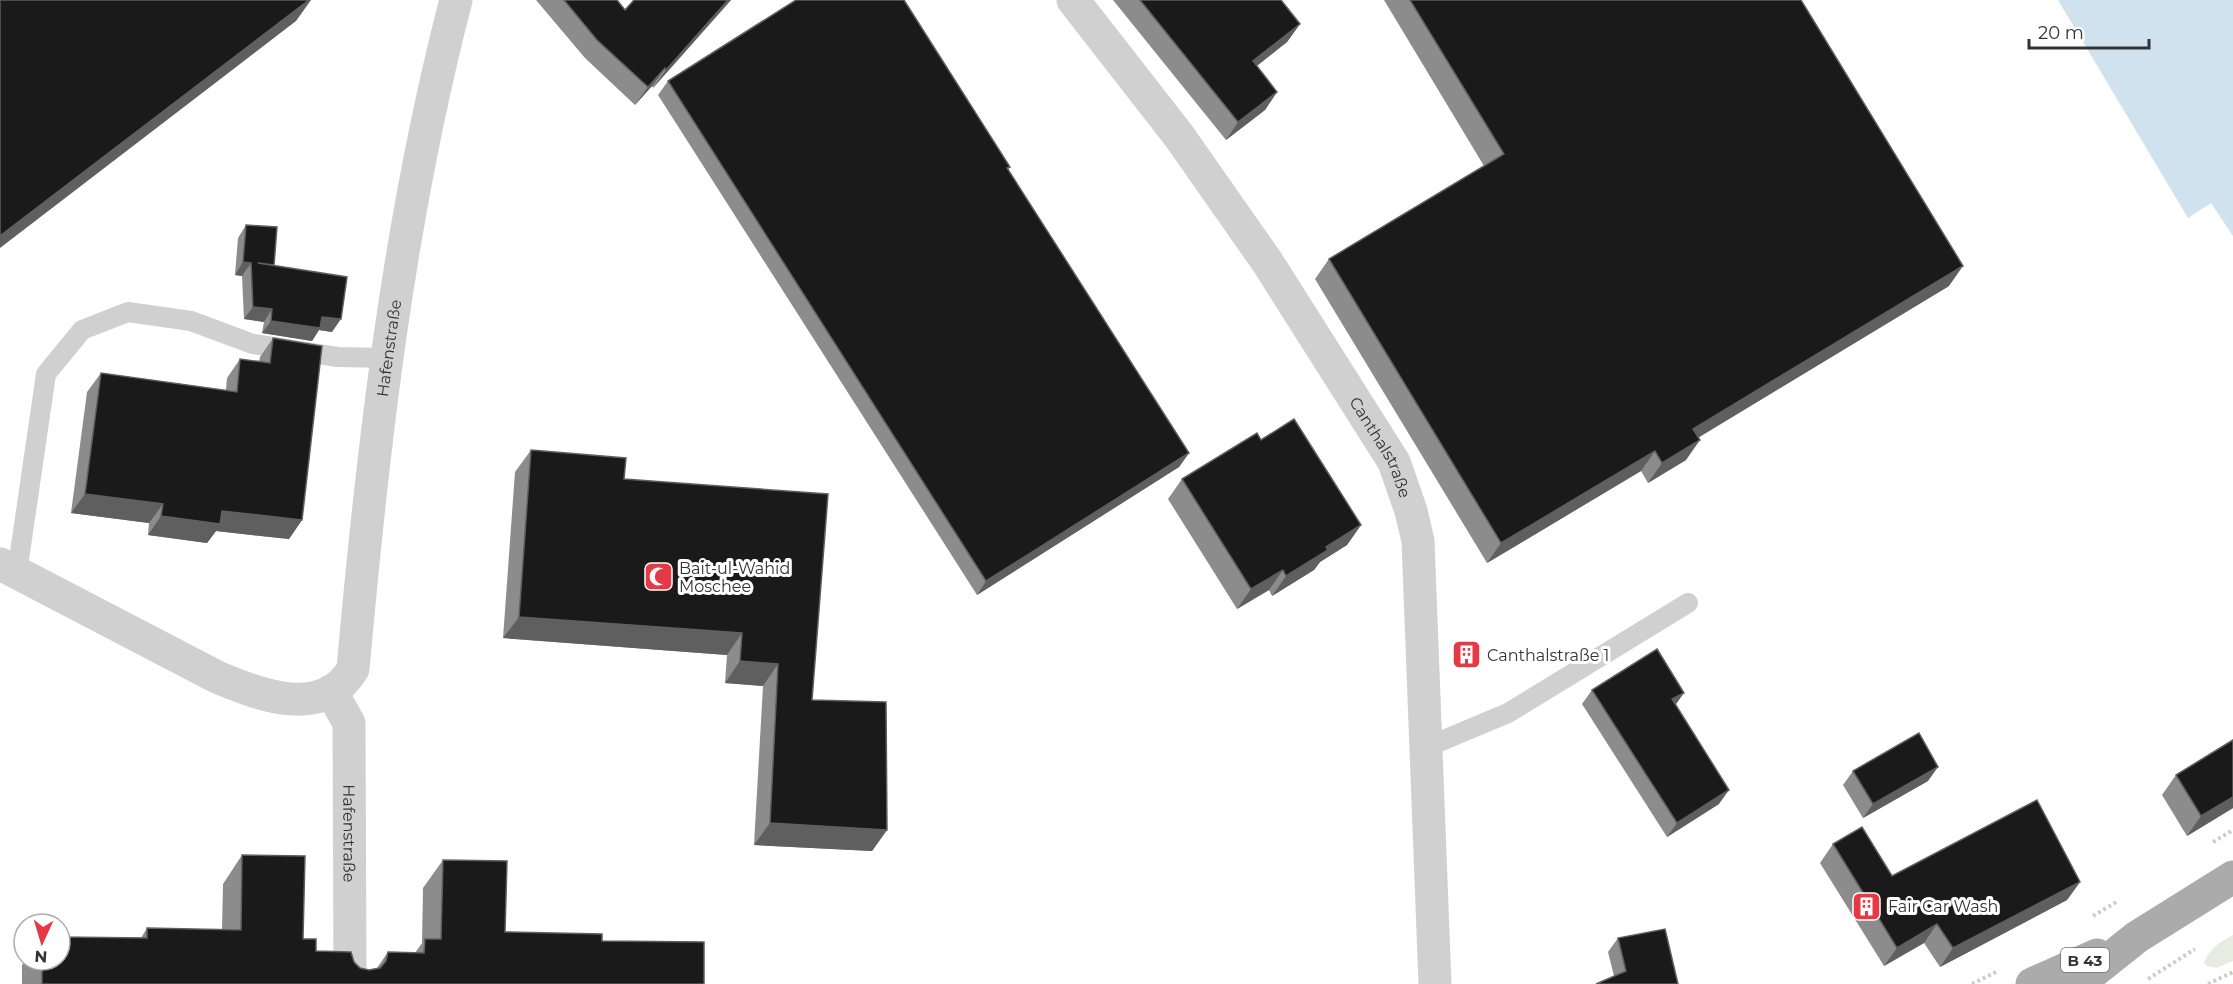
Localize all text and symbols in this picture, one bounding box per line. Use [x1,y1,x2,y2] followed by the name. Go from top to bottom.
[2029,12,2149,50] scale bar
[2038,22,2084,44] text: 20 m
[372,298,405,398] street label: Hafenstraße
[1346,393,1415,500] street label: Canthalstraße
[679,559,790,596] place label: Bait-ul-Wahid Moschee
[642,561,674,593] mosque icon: Bait-ul-Wahid Moschee
[1450,639,1482,671] building icon: Canthalstraße 1
[1487,646,1609,665] place label: Canthalstraße 1
[340,784,359,882] street label: Hafenstraße
[1851,890,1883,922] building icon: Fair Car Wash
[1888,897,1998,916] place label: Fair Car Wash
[12,912,72,972] north arrow
[34,947,48,966] text: N
[2061,948,2109,972] road number: B 43

